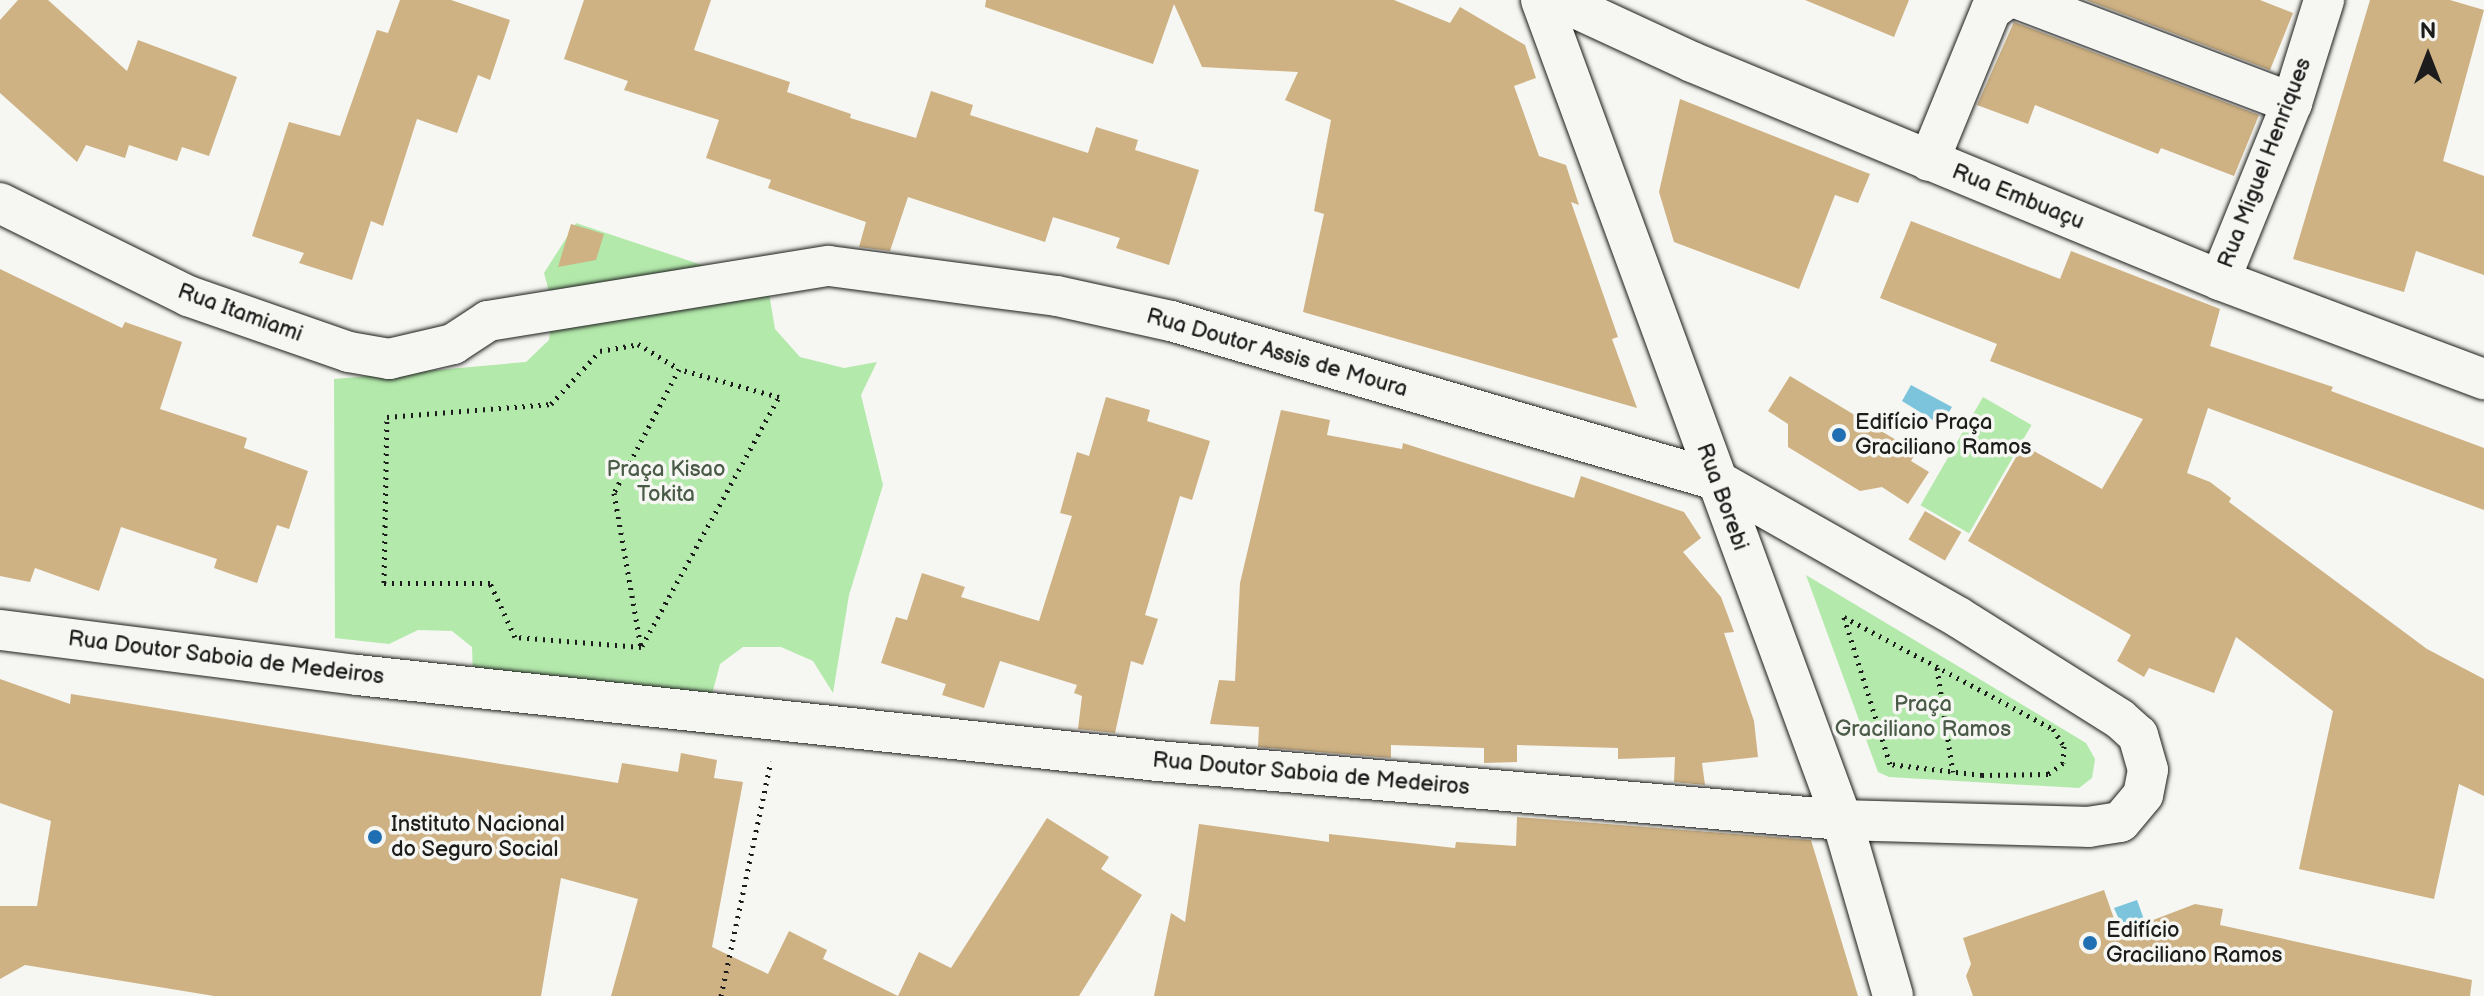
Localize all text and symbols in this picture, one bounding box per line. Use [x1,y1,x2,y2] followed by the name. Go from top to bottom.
[2388,16,2468,96] north arrow
[2420,18,2436,45] text: N
[2213,54,2317,272] street label: Rua Miguel Henriques
[1948,159,2088,235] street label: Rua Embuaçu
[174,278,306,348] street label: Rua Itamiami
[1143,303,1411,403] street label: Rua Doutor Assis de Moura
[1855,409,2031,460] place label: Edifício Praça Graciliano Ramos
[1830,426,1848,444] marker: Edifício Praça Graciliano Ramos
[1690,440,1754,554] street label: Rua Borebi
[606,456,726,508] park label: Praça Kisao Tokita
[66,625,386,691] street label: Rua Doutor Saboia de Medeiros
[1835,691,2011,742] park label: Praça Graciliano Ramos
[1151,747,1471,801] street label: Rua Doutor Saboia de Medeiros
[391,811,565,862] place label: Instituto Nacional do Seguro Social
[366,828,384,846] marker: Instituto Nacional do Seguro Social
[2106,917,2282,968] place label: Edifício Graciliano Ramos
[2081,934,2099,952] marker: Edifício Graciliano Ramos

